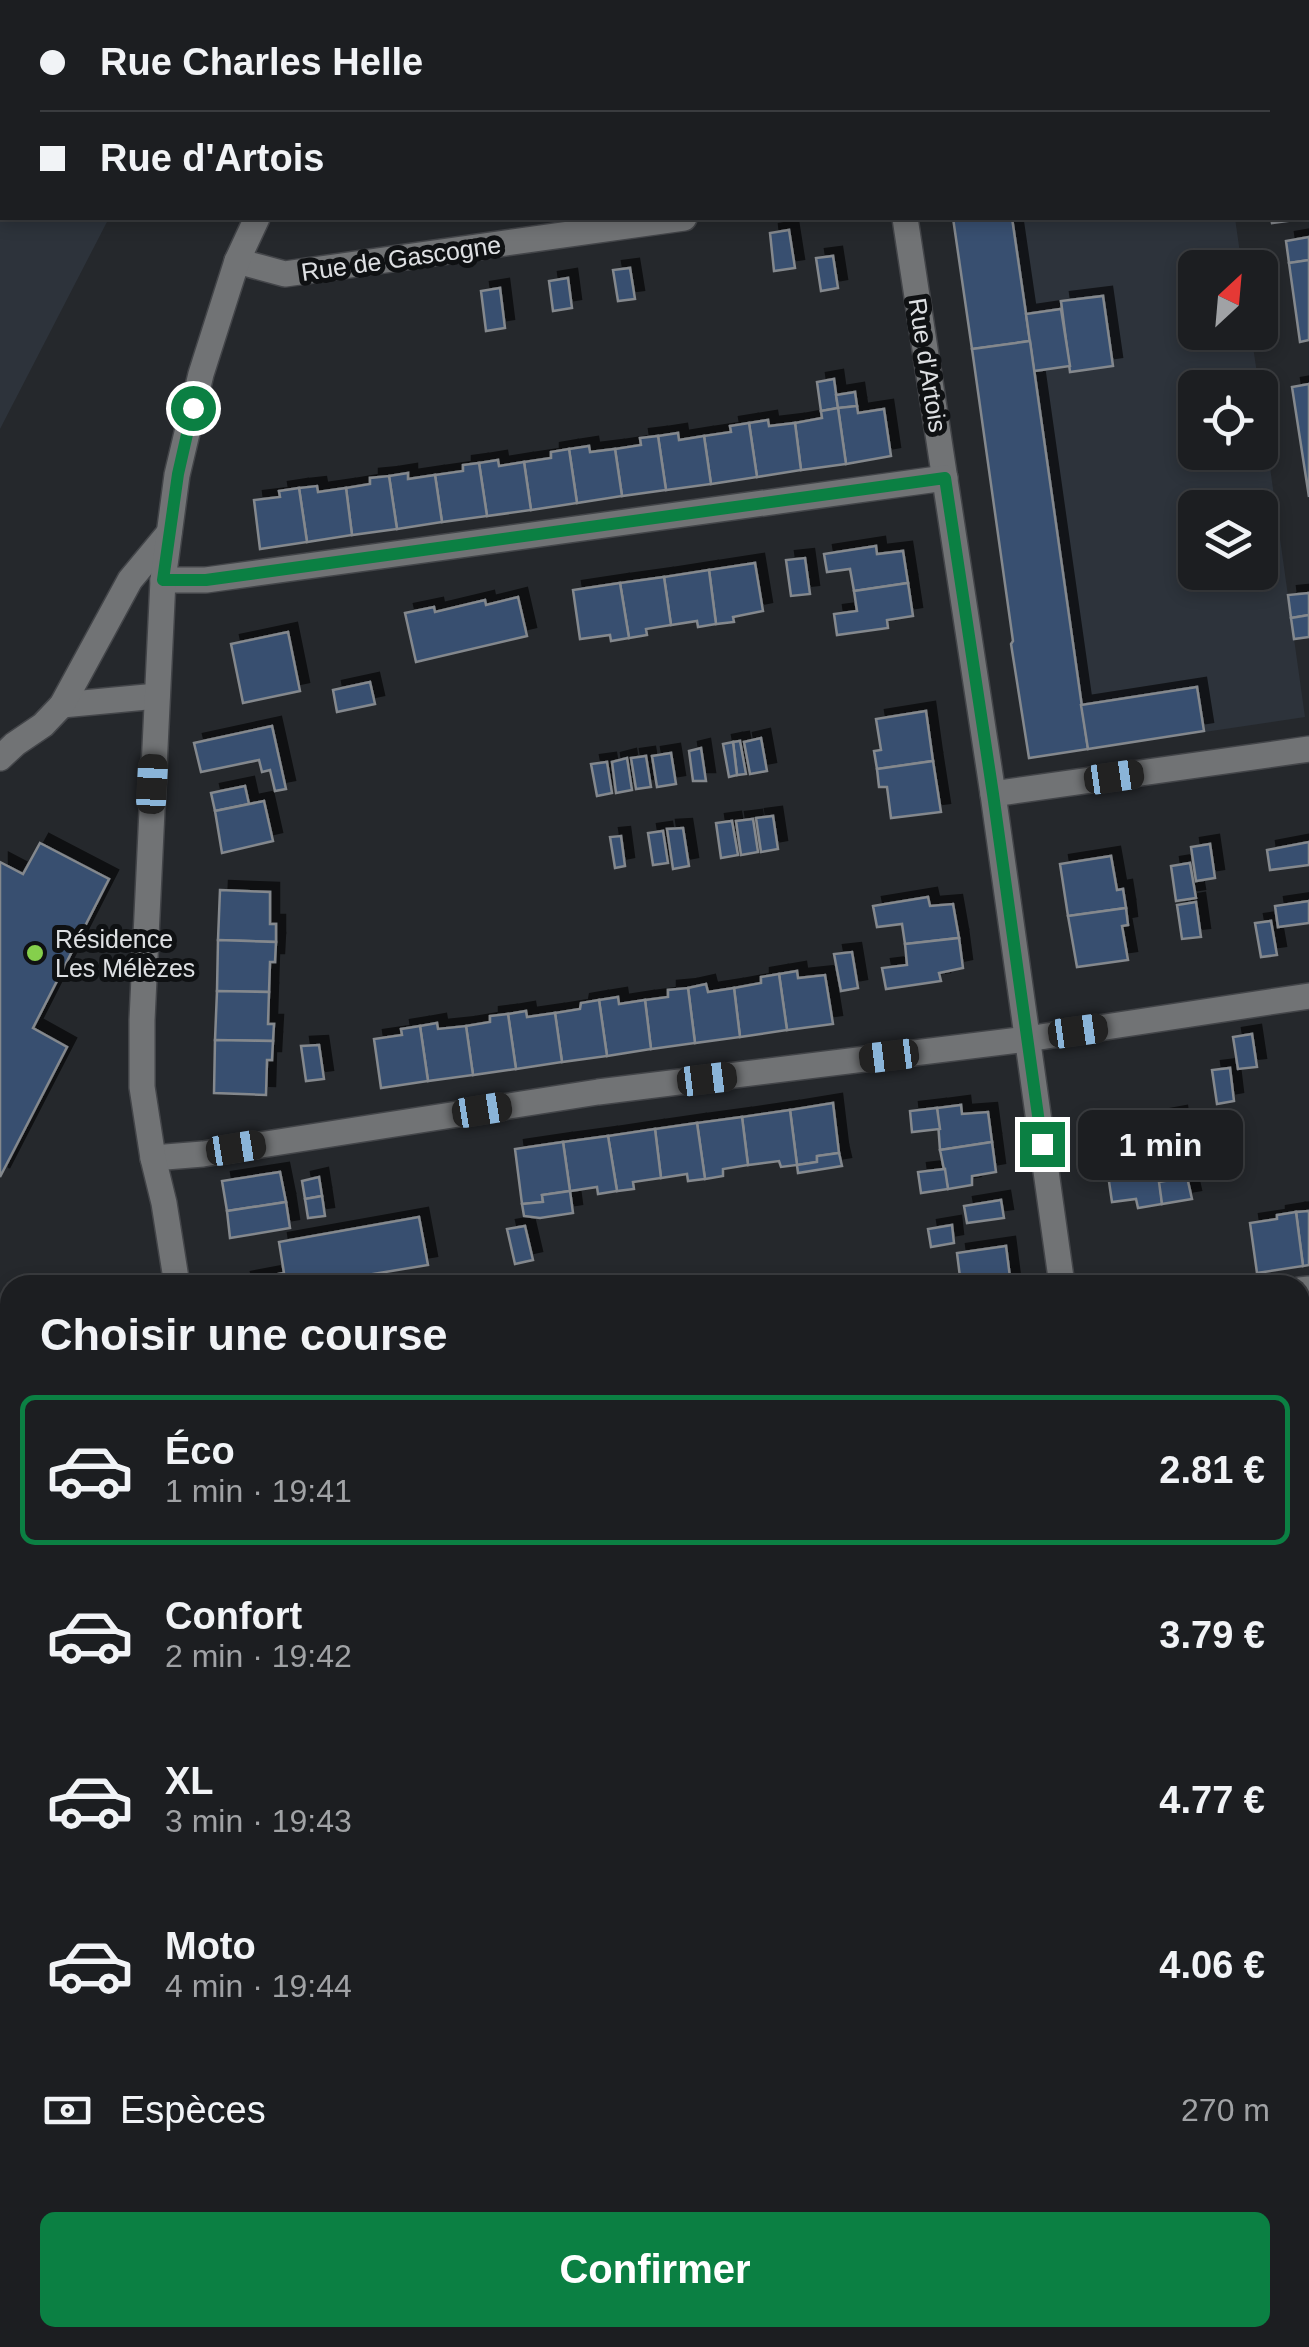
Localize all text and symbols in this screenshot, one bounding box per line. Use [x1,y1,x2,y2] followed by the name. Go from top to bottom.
[100,41,423,83] text: Rue Charles Helle
[100,137,324,179] text: Rue d'Artois
[299,230,503,286] street label: Rue de Gascogne
[1178,250,1278,350] north arrow
[1178,250,1278,590] map controls
[904,296,952,434] street label: Rue d'Artois
[1178,370,1278,470] button: locate
[171,386,216,431] route start
[1178,490,1278,590] button: layers
[135,753,169,815] car
[1082,758,1146,796] car
[55,925,195,982] place label: Résidence Les Mélèzes
[24,942,46,964] marker: Résidence Les Mélèzes
[1046,1012,1110,1050] car
[857,1037,921,1075] car
[675,1060,739,1098] car
[450,1090,514,1130] car
[1077,1109,1242,1179] callout: 1 min
[1020,1122,1065,1167] route end
[1119,1127,1202,1163] text: 1 min
[204,1128,268,1168] car
[40,1309,448,1360] text: Choisir une course
[45,1425,135,1515] icon: car
[165,1430,235,1472] text: Éco
[1159,1449,1265,1491] text: 2.81 €
[165,1473,352,1509] text: 1 min · 19:41
[45,1590,135,1680] icon: car
[165,1595,302,1637] text: Confort
[1159,1614,1265,1656] text: 3.79 €
[165,1638,352,1674] text: 2 min · 19:42
[45,1755,135,1845] icon: car
[165,1760,214,1802] text: XL
[1159,1779,1265,1821] text: 4.77 €
[165,1803,352,1839] text: 3 min · 19:43
[45,1920,135,2010] icon: car
[165,1925,256,1967] text: Moto
[1159,1944,1265,1986] text: 4.06 €
[165,1968,352,2004] text: 4 min · 19:44
[40,2083,95,2138] icon: cash
[120,2089,266,2131] text: Espèces
[1181,2092,1270,2128] text: 270 m
[40,2212,1270,2327] button: Confirmer

